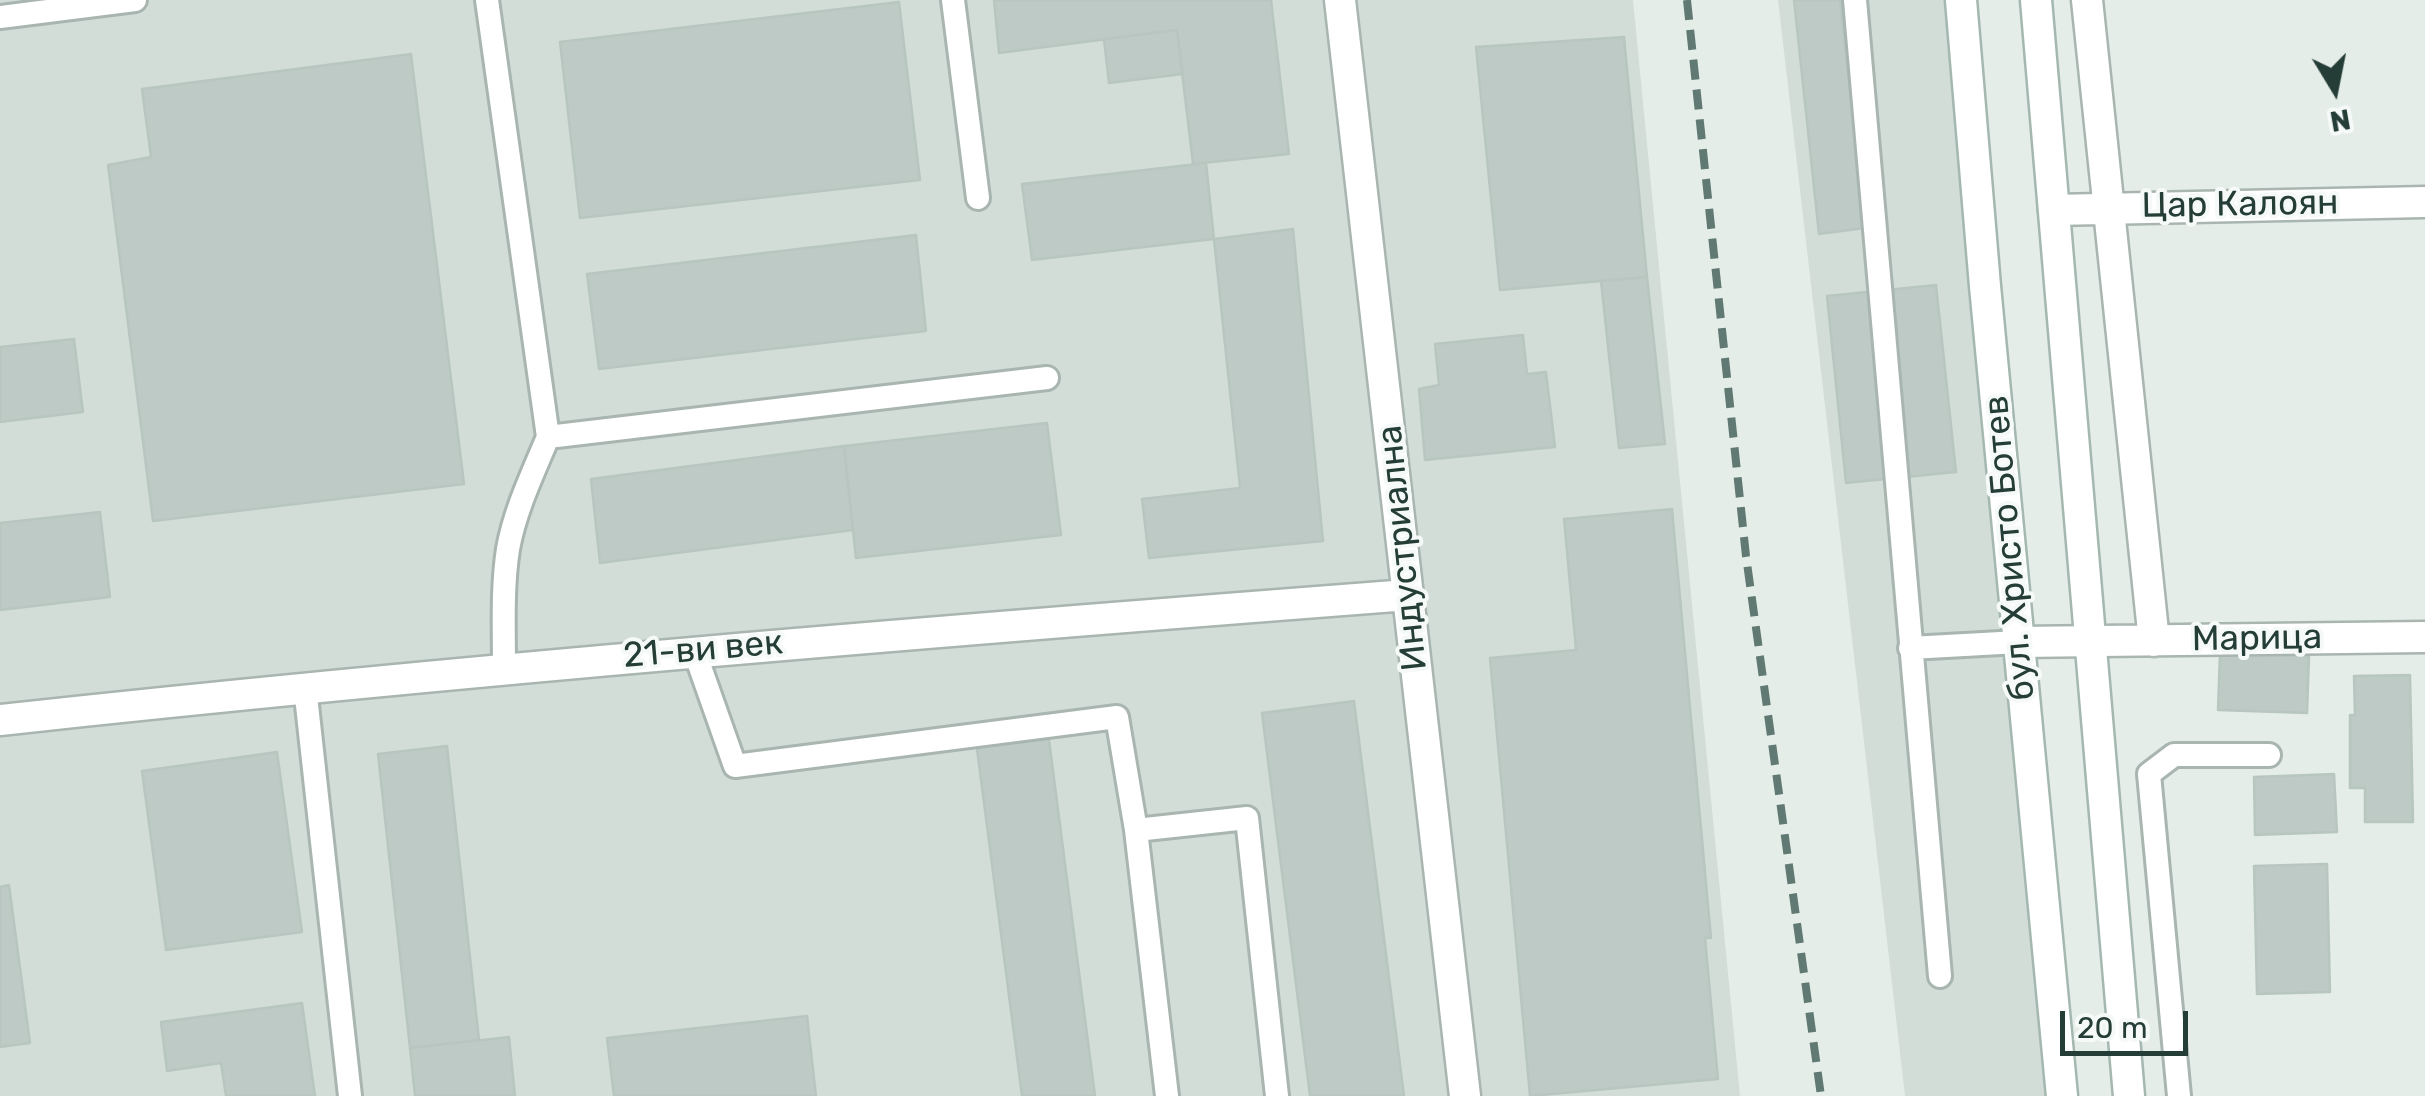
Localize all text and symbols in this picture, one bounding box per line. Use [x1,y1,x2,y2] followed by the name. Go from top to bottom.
[2285,40,2385,140] north arrow
[2328,102,2353,138] text: N
[2141,182,2339,228] street label: Цар Калоян
[1976,394,2044,702] street label: бул. Христо Ботев
[1369,423,1437,673] street label: Индустриална
[2192,617,2322,661] street label: Марица
[621,622,785,678] street label: 21-ви век
[2065,991,2192,1053] scale bar
[2077,1010,2148,1046] text: 20 m

